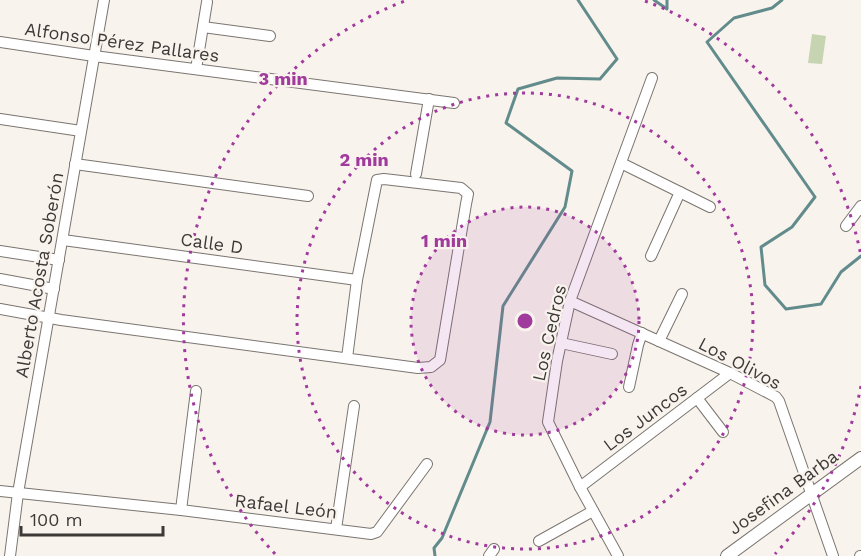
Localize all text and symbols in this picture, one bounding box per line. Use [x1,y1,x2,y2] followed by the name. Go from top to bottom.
[23,18,221,66] street label: Alfonso Pérez Pallares
[258,68,308,89] text: 3 min
[339,149,389,170] text: 2 min
[11,171,67,379] street label: Alberto Acosta Soberón
[179,228,245,258] street label: Calle D
[421,230,467,251] text: 1 min
[528,283,570,383] street label: Los Cedros
[515,311,535,331] centre of rings
[695,333,785,393] street label: Los Olivos
[599,379,691,455] street label: Los Juncos
[724,445,842,539] street label: Josefina Barba
[234,489,338,523] street label: Rafael León
[21,499,164,537] scale bar
[30,509,83,530] text: 100 m

